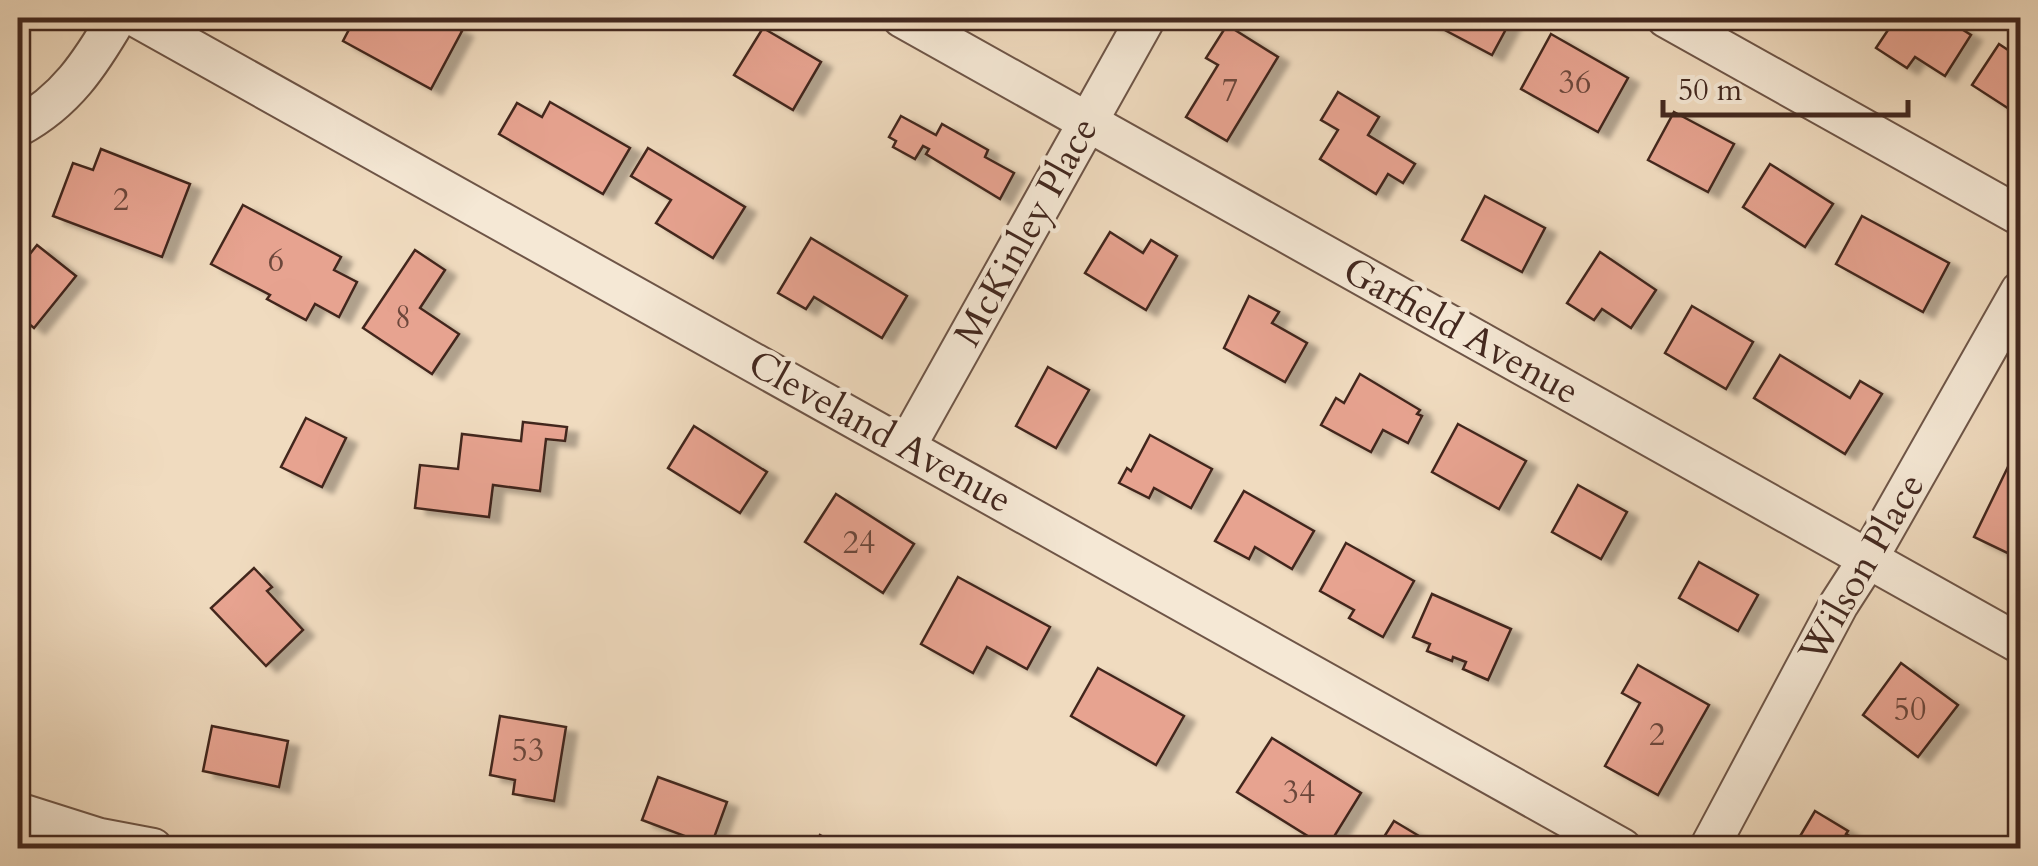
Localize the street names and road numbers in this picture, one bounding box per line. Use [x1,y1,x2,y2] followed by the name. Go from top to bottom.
[942,108,1110,356] street label: McKinley Place
[1334,245,1588,417] street label: Garfield Avenue
[739,338,1021,526] street label: Cleveland Avenue
[1786,464,1937,673] street label: Wilson Place

